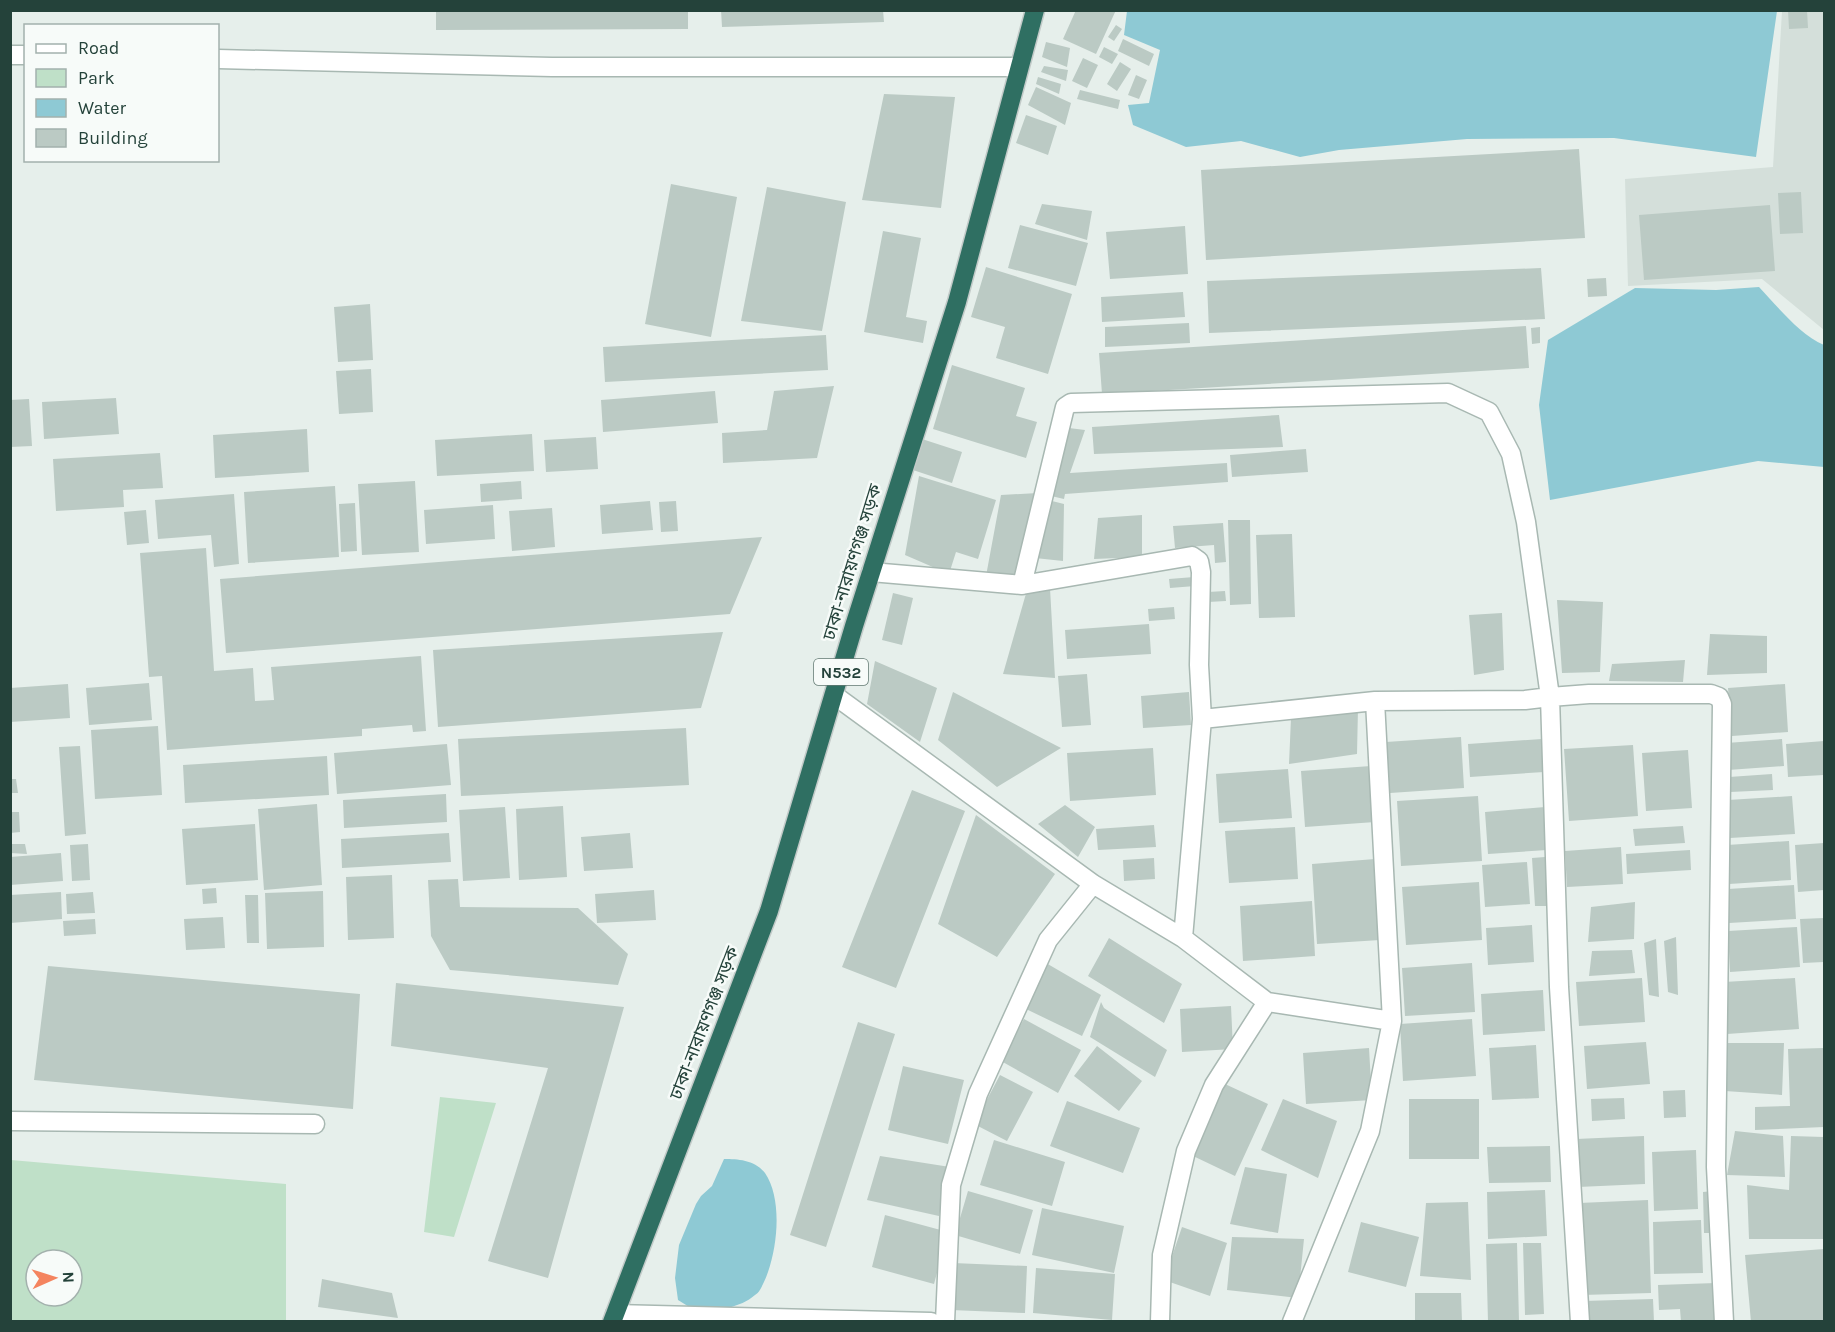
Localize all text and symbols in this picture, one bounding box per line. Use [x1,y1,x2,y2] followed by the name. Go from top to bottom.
[24,24,219,162] legend
[78,37,119,59] text: Road
[78,67,115,89] text: Park
[78,97,126,119] text: Water
[78,127,148,149] text: Building
[818,481,886,644] street label: ঢাকা-নারায়ণগঞ্জ সড়ক
[814,659,868,685] road number: N532
[664,943,743,1103] street label: ঢাকা-নারায়ণগঞ্জ সড়ক
[24,1248,84,1308] north arrow
[59,1271,78,1283] text: N

